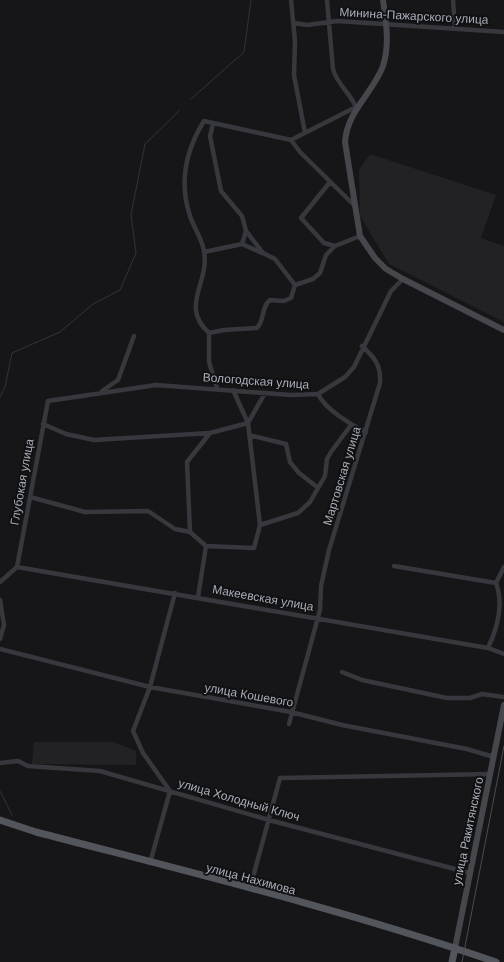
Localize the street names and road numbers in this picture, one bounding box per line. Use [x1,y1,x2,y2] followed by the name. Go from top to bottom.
[339,5,489,27] street label: Минина-Пажарского улица
[202,370,310,392] street label: Вологодская улица
[320,425,364,527] street label: Мартовская улица
[8,437,37,526] street label: Глубокая улица
[211,582,315,614] street label: Макеевская улица
[203,680,295,710] street label: улица Кошевого
[450,775,486,886] street label: улица Ракитянского
[177,776,301,824] street label: улица Холодный Ключ
[205,860,298,898] street label: улица Нахимова

